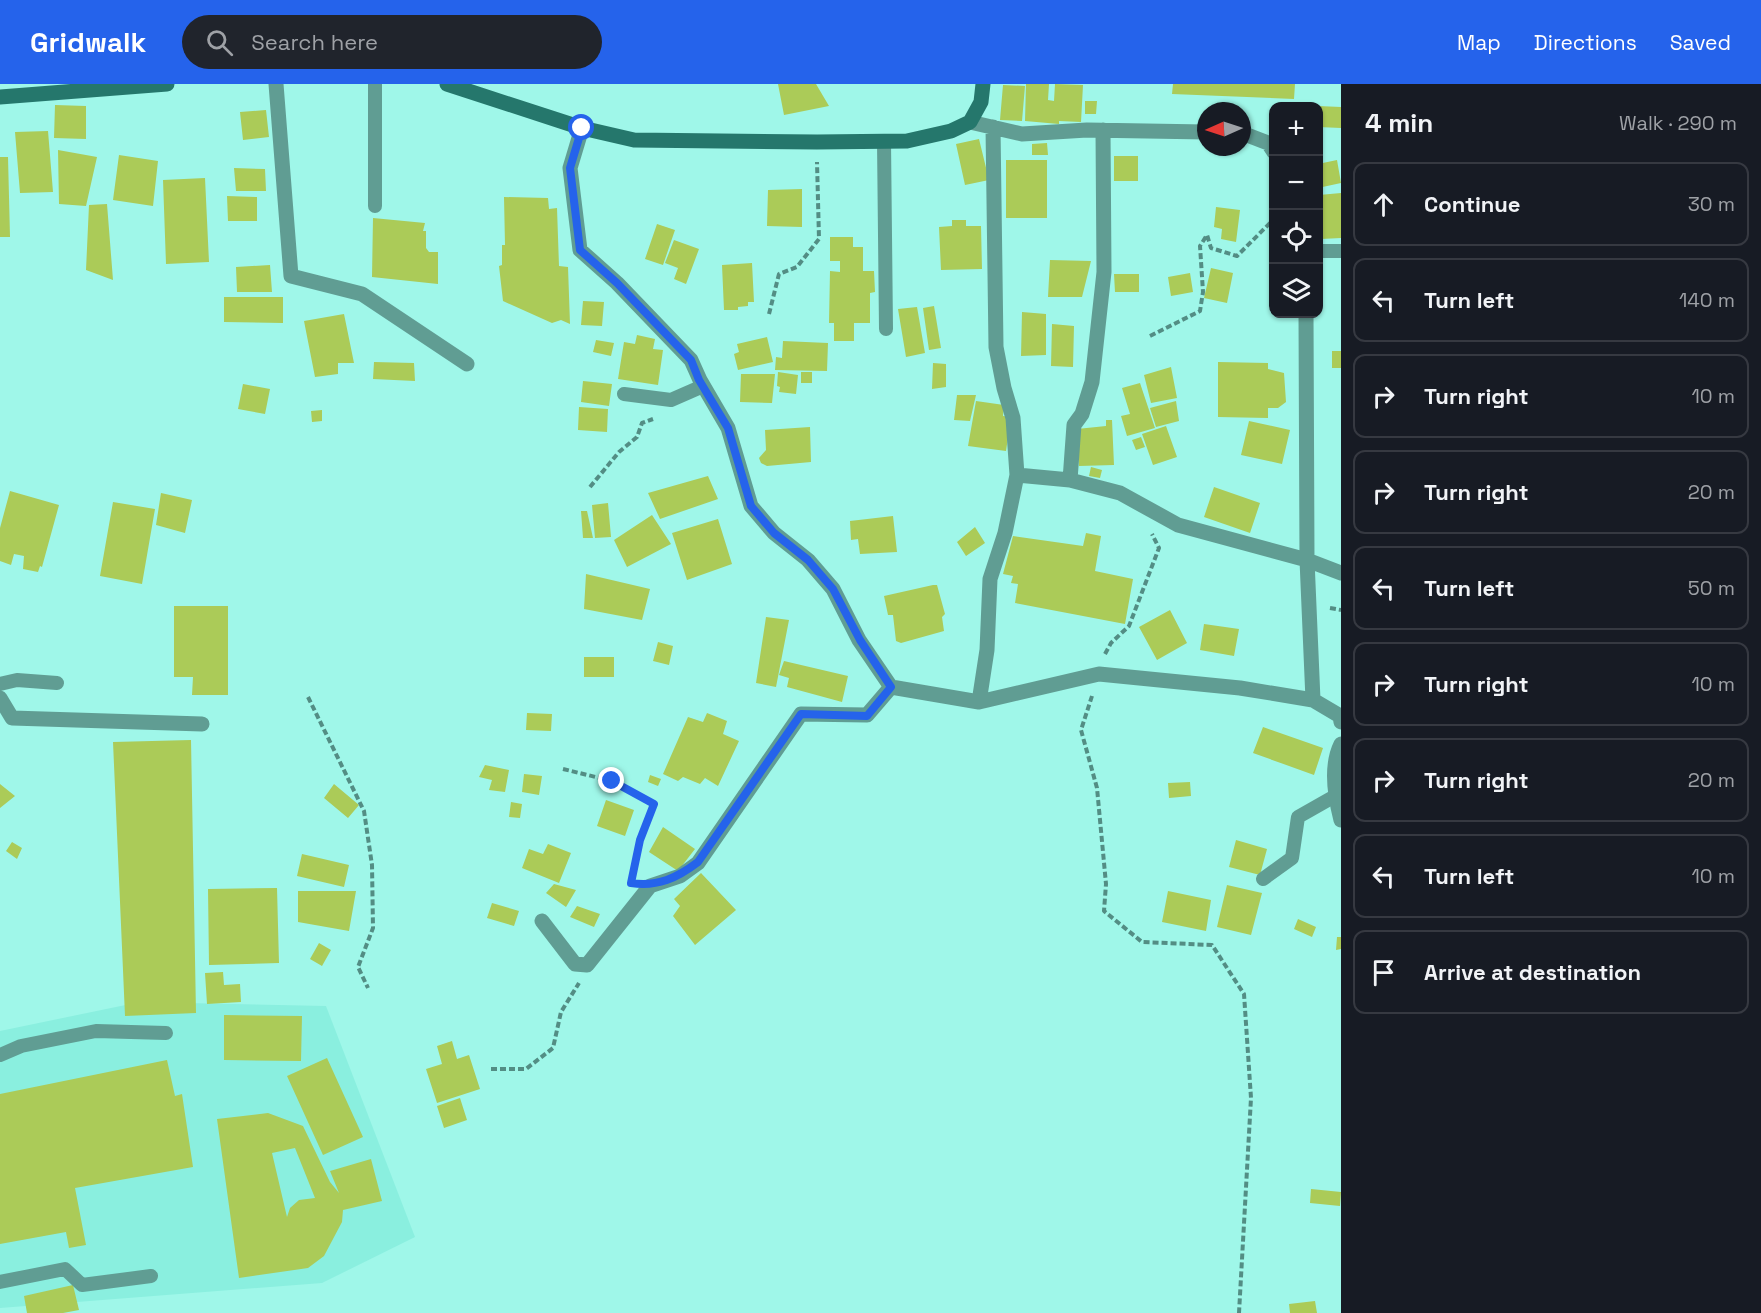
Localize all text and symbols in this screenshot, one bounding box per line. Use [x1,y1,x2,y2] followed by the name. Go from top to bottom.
[182,15,602,69] search box
[30,24,146,60] text: Gridwalk
[203,26,236,59] icon: search
[251,28,378,56] text: Search here
[1457,29,1501,56] text: Map
[1534,29,1637,56] text: Directions
[1670,29,1731,56] text: Saved
[1197,102,1251,156] north arrow
[1269,102,1323,318] map controls
[1269,102,1323,156] button: +
[1365,106,1433,140] text: 4 min
[1619,110,1737,136] text: Walk · 290 m
[568,114,594,140] route start
[1269,156,1323,210] button: −
[1367,188,1400,221] icon: ahead
[1424,190,1520,218] text: Continue
[1688,191,1735,217] text: 30 m
[1269,210,1323,264] button: locate
[1269,264,1323,318] button: layers
[1367,284,1400,317] icon: left
[1424,286,1514,314] text: Turn left
[1679,287,1735,313] text: 140 m
[1367,380,1400,413] icon: right
[1424,382,1529,410] text: Turn right
[1691,383,1735,409] text: 10 m
[1367,476,1400,509] icon: right
[1424,478,1529,506] text: Turn right
[1688,479,1735,505] text: 20 m
[1367,572,1400,605] icon: left
[1424,574,1514,602] text: Turn left
[1688,575,1735,601] text: 50 m
[1367,668,1400,701] icon: right
[1424,670,1529,698] text: Turn right
[1691,671,1735,697] text: 10 m
[1367,764,1400,797] icon: right
[1424,766,1529,794] text: Turn right
[598,767,624,793] route end
[1688,767,1735,793] text: 20 m
[1367,860,1400,893] icon: left
[1424,862,1514,890] text: Turn left
[1691,863,1735,889] text: 10 m
[1367,956,1400,989] icon: arrive
[1424,958,1641,986] text: Arrive at destination

